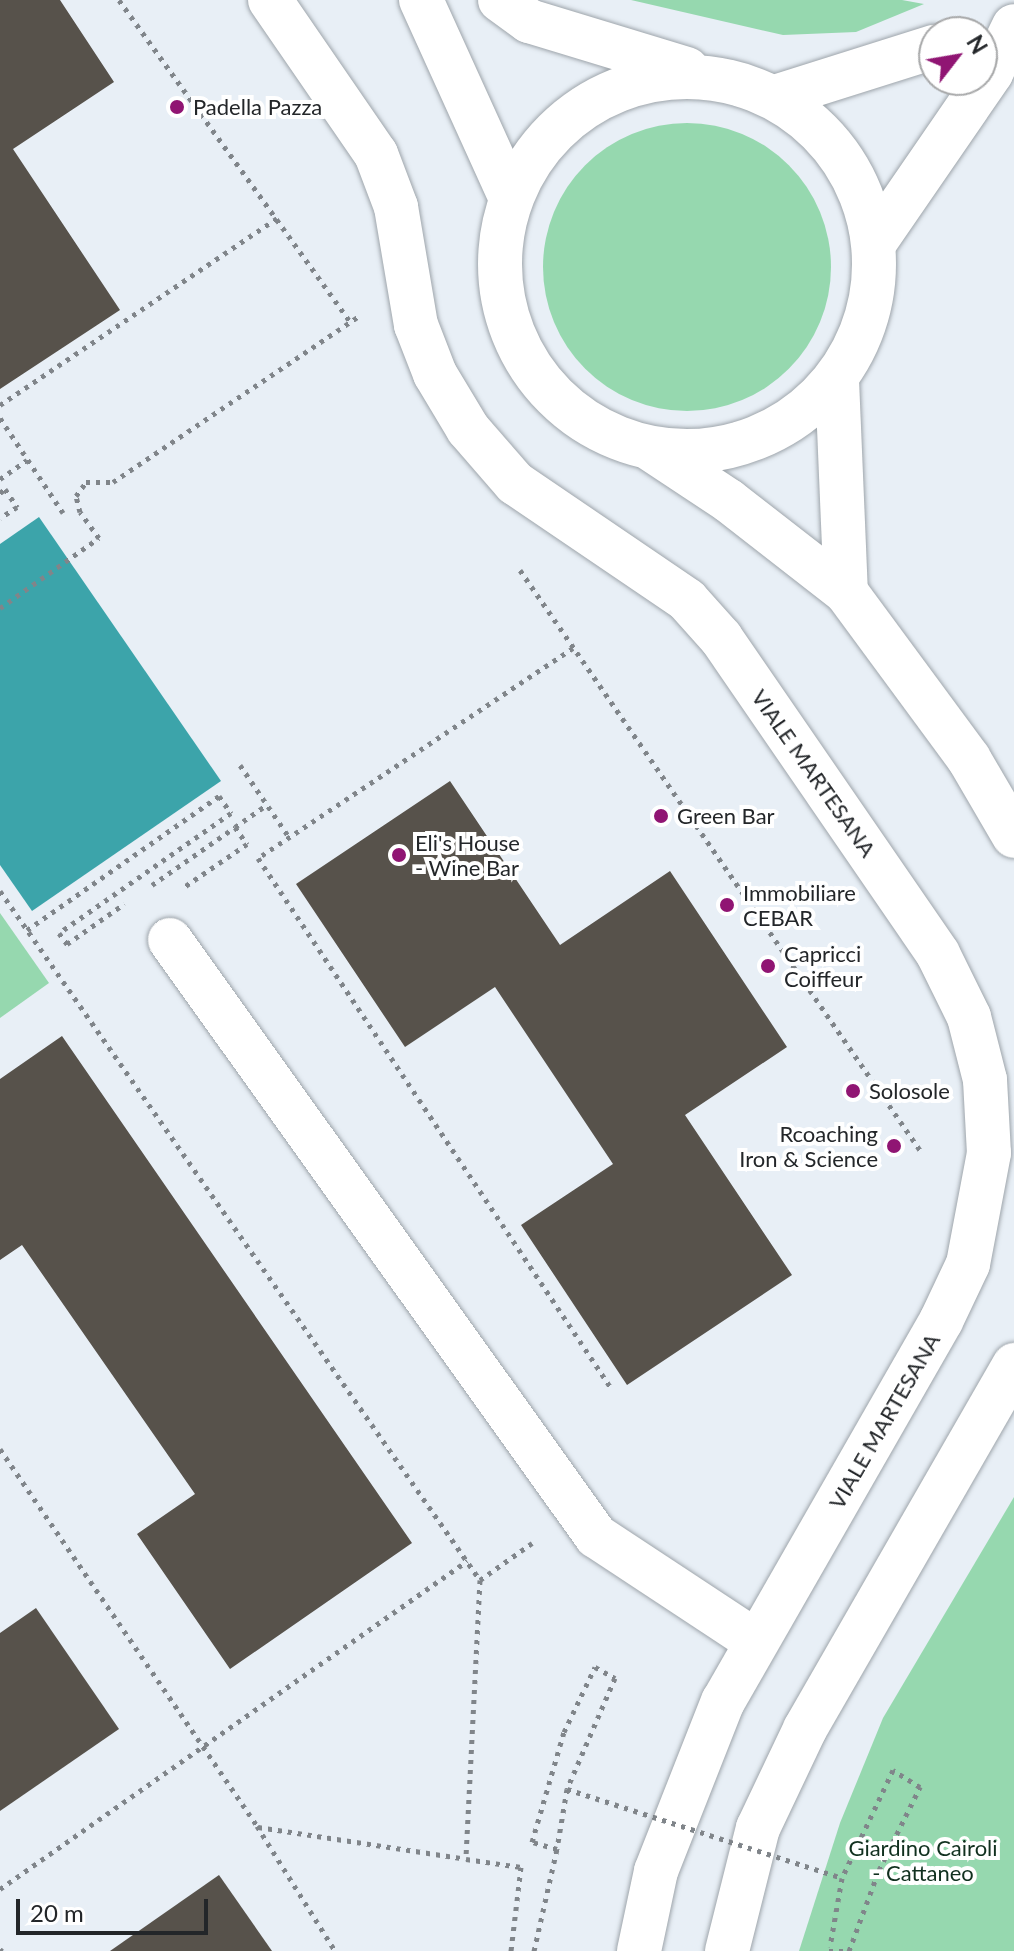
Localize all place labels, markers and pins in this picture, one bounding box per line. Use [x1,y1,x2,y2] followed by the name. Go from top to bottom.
[193,94,322,120] place label: Padella Pazza
[168,98,186,116] marker: Padella Pazza
[677,803,775,829] place label: Green Bar
[652,807,670,825] marker: Green Bar
[415,829,520,880] place label: Eli's House - Wine Bar
[390,846,408,864] marker: Eli's House - Wine Bar
[743,879,856,930] place label: Immobiliare CEBAR
[718,896,736,914] marker: Immobiliare CEBAR
[784,940,862,992] place label: Capricci Coiffeur
[759,957,777,975] marker: Capricci Coiffeur
[869,1078,950,1104] place label: Solosole
[844,1082,862,1100] marker: Solosole
[739,1120,878,1172] place label: Rcoaching Iron & Science
[885,1137,903,1155] marker: Rcoaching Iron & Science

